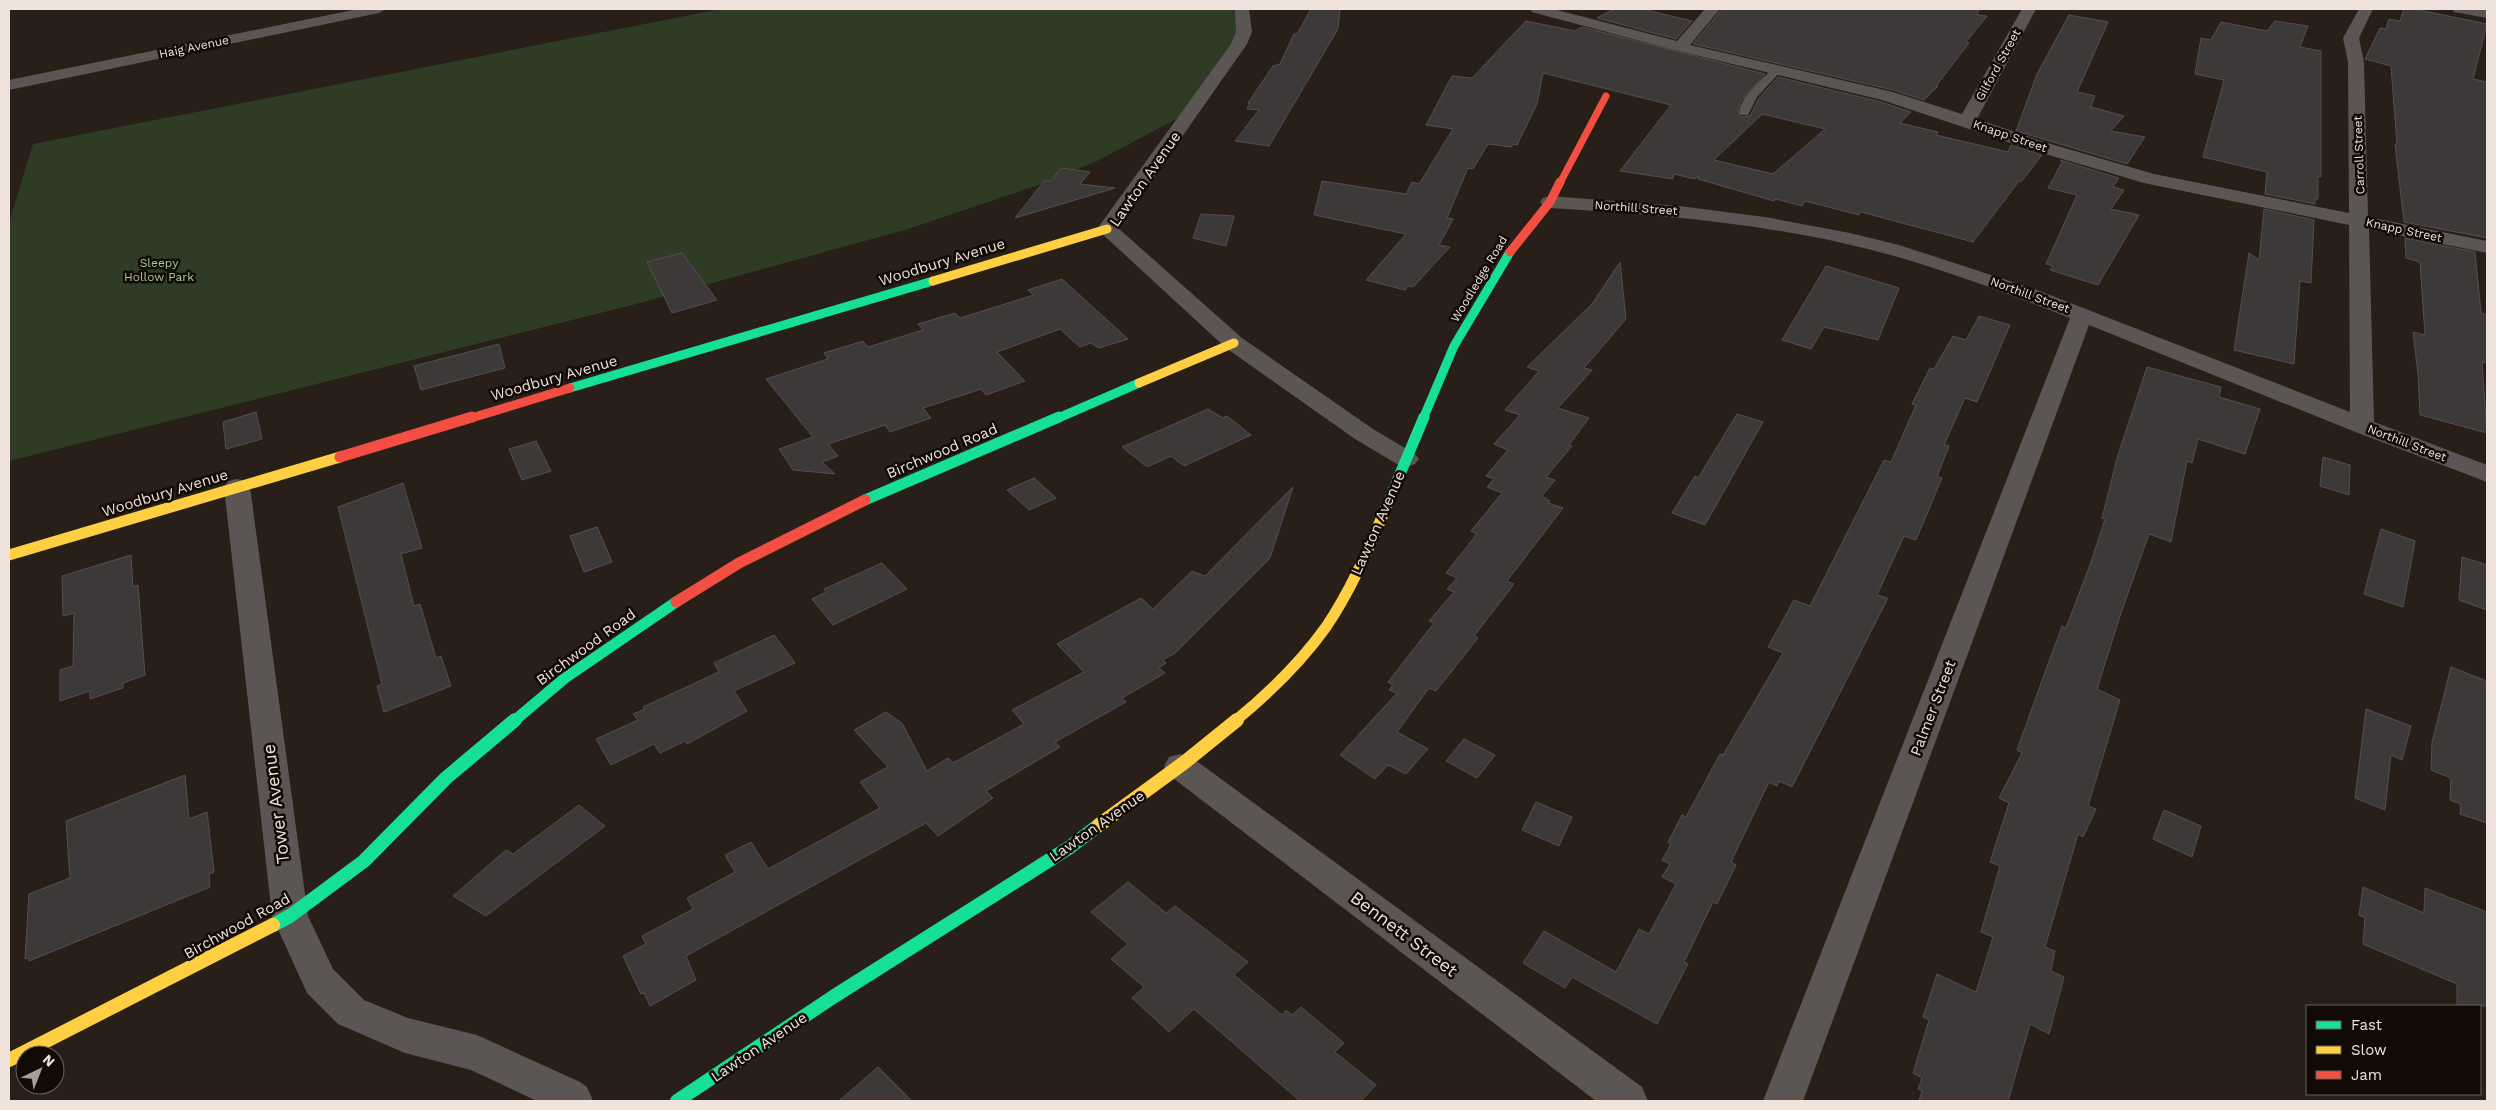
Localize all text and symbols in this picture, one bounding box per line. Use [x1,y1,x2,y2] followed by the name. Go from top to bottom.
[1973,27,2023,103] street label: Gilford Street
[158,33,230,61] street label: Haig Avenue
[2351,115,2367,195] street label: Carroll Street
[1971,117,2049,155] street label: Knapp Street
[1106,128,1184,230] street label: Lawton Avenue
[1594,198,1678,218] street label: Northill Street
[2365,215,2443,245] street label: Knapp Street
[1448,233,1510,325] street label: Woodledge Road
[877,234,1007,290] street label: Woodbury Avenue
[124,256,194,284] park label: Sleepy Hollow Park
[1988,274,2072,316] street label: Northill Street
[489,351,619,405] street label: Woodbury Avenue
[884,420,1000,482] street label: Birchwood Road
[2366,422,2448,464] street label: Northill Street
[100,465,230,521] street label: Woodbury Avenue
[1347,468,1409,578] street label: Lawton Avenue
[533,605,639,689] street label: Birchwood Road
[1906,657,1960,758] street label: Palmer Street
[258,743,293,865] street label: Tower Avenue
[1046,787,1148,865] street label: Lawton Avenue
[1347,886,1462,981] street label: Bennett Street
[181,889,293,963] street label: Birchwood Road
[2306,1005,2481,1095] legend
[708,1008,810,1086] street label: Lawton Avenue
[2351,1016,2383,1034] text: Fast
[2351,1041,2387,1059] text: Slow
[15,1045,65,1095] north arrow
[40,1051,58,1070] text: N
[2351,1066,2382,1084] text: Jam

